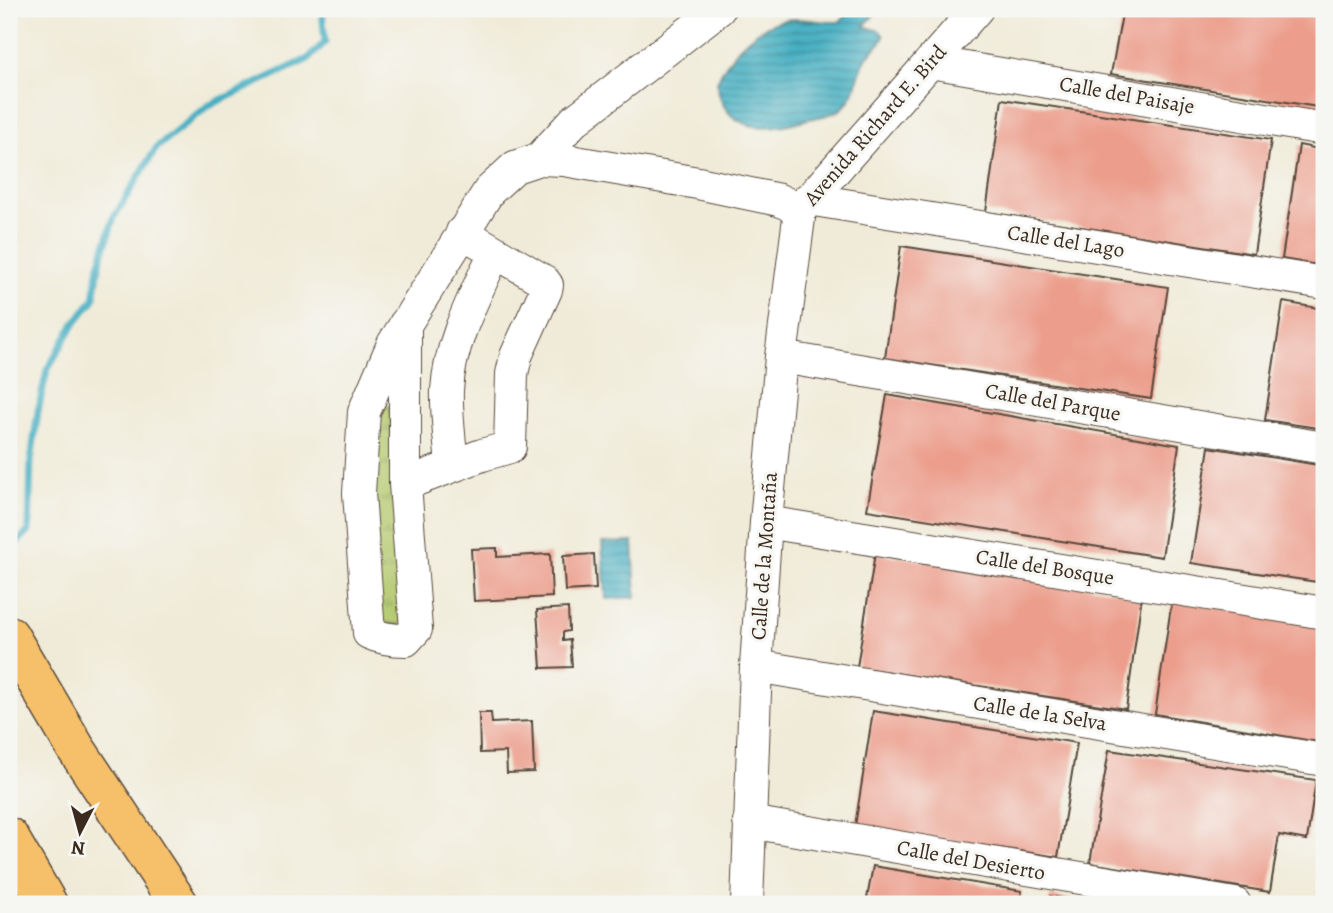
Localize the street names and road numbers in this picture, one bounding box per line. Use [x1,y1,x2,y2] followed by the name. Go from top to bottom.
[797,38,953,212] street label: Avenida Richard E. Bird
[1057,69,1197,121] street label: Calle del Paisaje
[1005,218,1127,264] street label: Calle del Lago
[983,376,1123,428] street label: Calle del Parque
[744,471,784,641] street label: Calle de la Montaña
[974,542,1116,592] street label: Calle del Bosque
[971,689,1109,737] street label: Calle de la Selva
[895,833,1047,887] street label: Calle del Desierto

